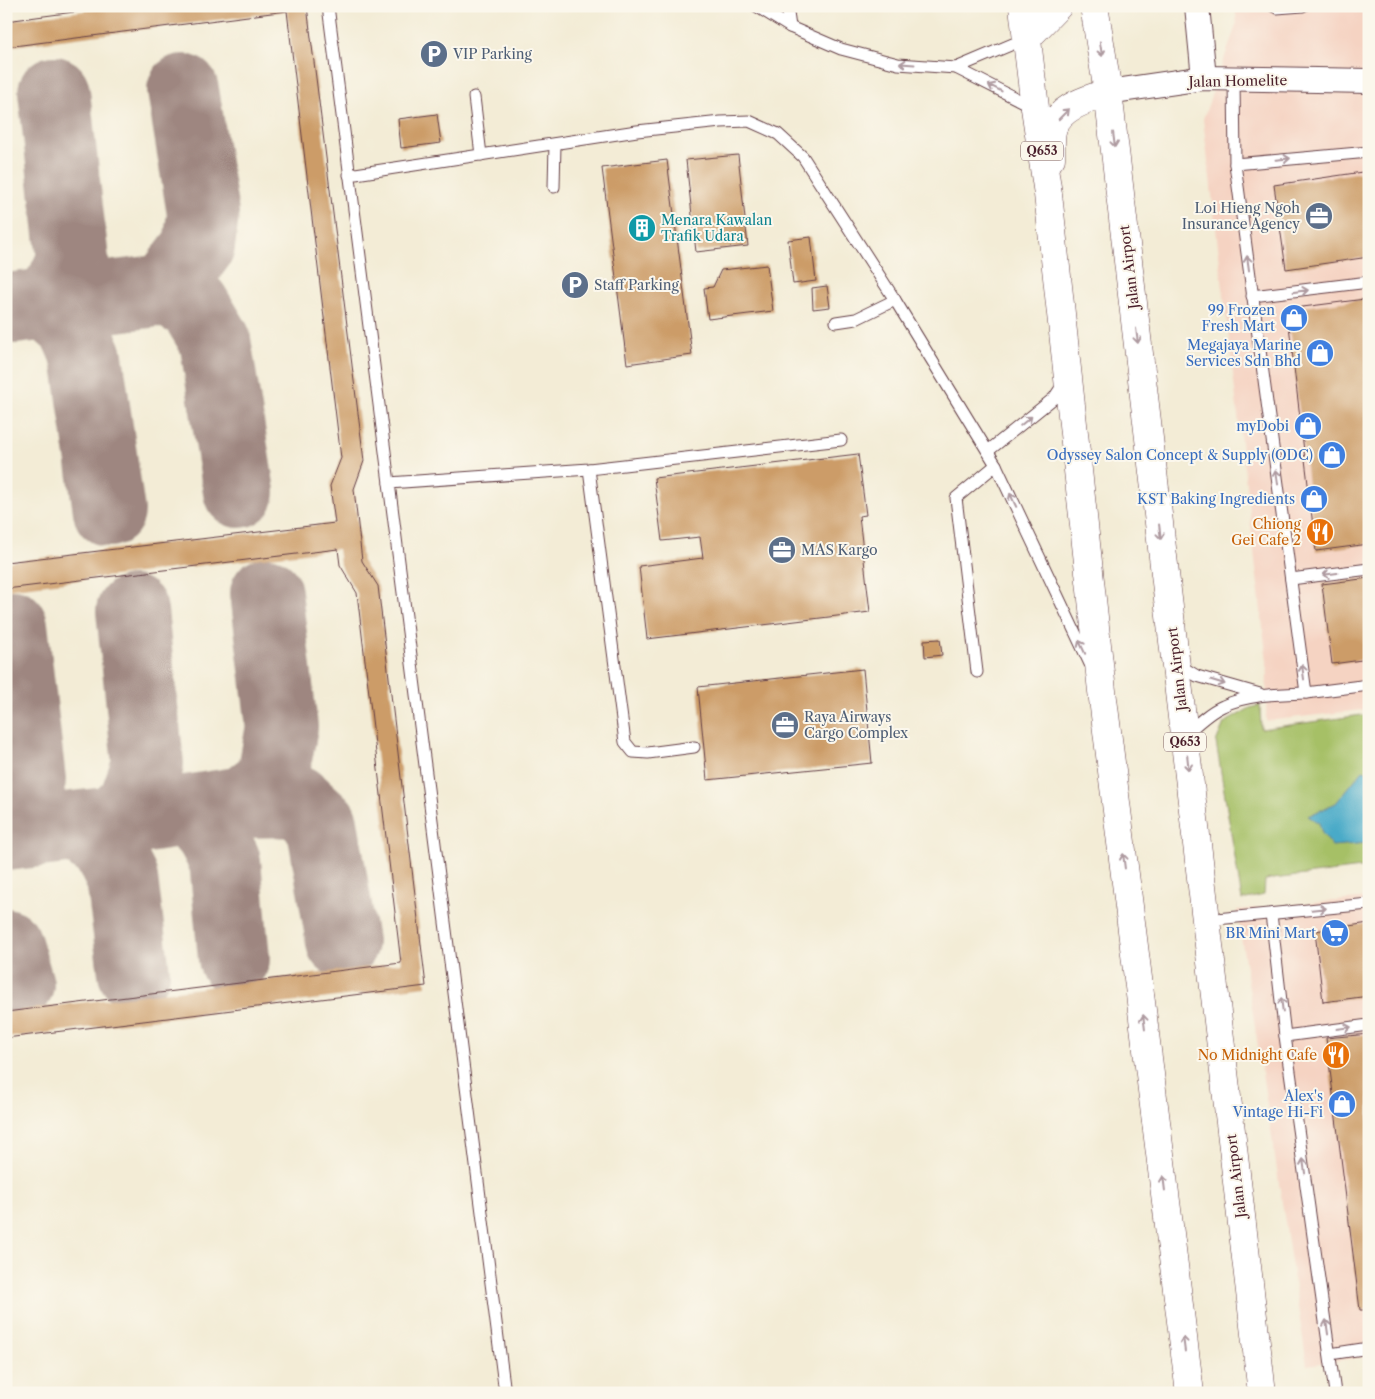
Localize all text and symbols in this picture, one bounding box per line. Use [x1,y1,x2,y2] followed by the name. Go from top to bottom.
[419,39,449,69] parking icon: VIP Parking
[1096,41,1106,57] one-way arrow
[452,45,532,63] place label: VIP Parking
[899,60,915,69] one-way arrow
[1187,71,1288,91] street label: Jalan Homelite
[988,83,1003,93] one-way arrow
[1057,108,1070,120] one-way arrow
[1109,132,1119,148] one-way arrow
[1021,142,1063,160] road number: Q653
[1275,155,1291,164] one-way arrow
[1182,199,1300,233] place label: Loi Hieng Ngoh Insurance Agency
[1304,201,1334,231] office icon: Loi Hieng Ngoh Insurance Agency
[661,211,773,245] place label: Menara Kawalan Trafik Udara
[627,213,657,243] building icon: Menara Kawalan Trafik Udara
[1115,224,1143,312] street label: Jalan Airport
[1243,256,1253,272] one-way arrow
[560,270,590,300] parking icon: Staff Parking
[594,276,680,294] place label: Staff Parking
[1292,285,1308,295] one-way arrow
[1202,301,1275,335] place label: 99 Frozen Fresh Mart
[1279,303,1309,333] shop icon: 99 Frozen Fresh Mart
[1132,328,1142,344] one-way arrow
[1186,336,1301,370] place label: Megajaya Marine Services Sdn Bhd
[1305,338,1335,368] shop icon: Megajaya Marine Services Sdn Bhd
[1293,411,1323,441] shop icon: myDobi
[1019,416,1033,426] one-way arrow
[1236,417,1289,435] place label: myDobi
[1317,440,1347,470] shop icon: Odyssey Salon Concept & Supply (ODC)
[1047,446,1313,464] place label: Odyssey Salon Concept & Supply (ODC)
[1271,469,1281,485] one-way arrow
[1299,484,1329,514] shop icon: KST Baking Ingredients
[1137,490,1295,508] place label: KST Baking Ingredients
[1007,493,1017,508] one-way arrow
[1231,515,1302,549] place label: Chiong Gei Cafe 2
[1305,517,1335,547] restaurant icon: Chiong Gei Cafe 2
[1156,524,1166,540] one-way arrow
[767,535,797,565] office icon: MAS Kargo
[801,541,878,559] place label: MAS Kargo
[1322,569,1338,579] one-way arrow
[1163,626,1191,714] street label: Jalan Airport
[1076,640,1086,655] one-way arrow
[1298,665,1308,681] one-way arrow
[1209,678,1225,688] one-way arrow
[804,708,909,742] place label: Raya Airways Cargo Complex
[770,710,800,740] office icon: Raya Airways Cargo Complex
[1164,732,1206,752] road number: Q653
[1183,755,1193,771] one-way arrow
[1118,853,1128,869] one-way arrow
[1311,904,1327,914] one-way arrow
[1320,918,1350,948] supermarket icon: BR Mini Mart
[1225,924,1316,942] place label: BR Mini Mart
[1277,998,1287,1014] one-way arrow
[1139,1014,1149,1030] one-way arrow
[1336,1023,1352,1033] one-way arrow
[1321,1040,1351,1070] restaurant icon: No Midnight Cafe
[1198,1046,1317,1064] place label: No Midnight Cafe
[1232,1087,1323,1121] place label: Alex's Vintage Hi-Fi
[1327,1089,1357,1119] shop icon: Alex's Vintage Hi-Fi
[1222,1133,1250,1221] street label: Jalan Airport
[1299,1159,1309,1175] one-way arrow
[1159,1175,1169,1191] one-way arrow
[1321,1319,1331,1335] one-way arrow
[1179,1337,1189,1353] one-way arrow

